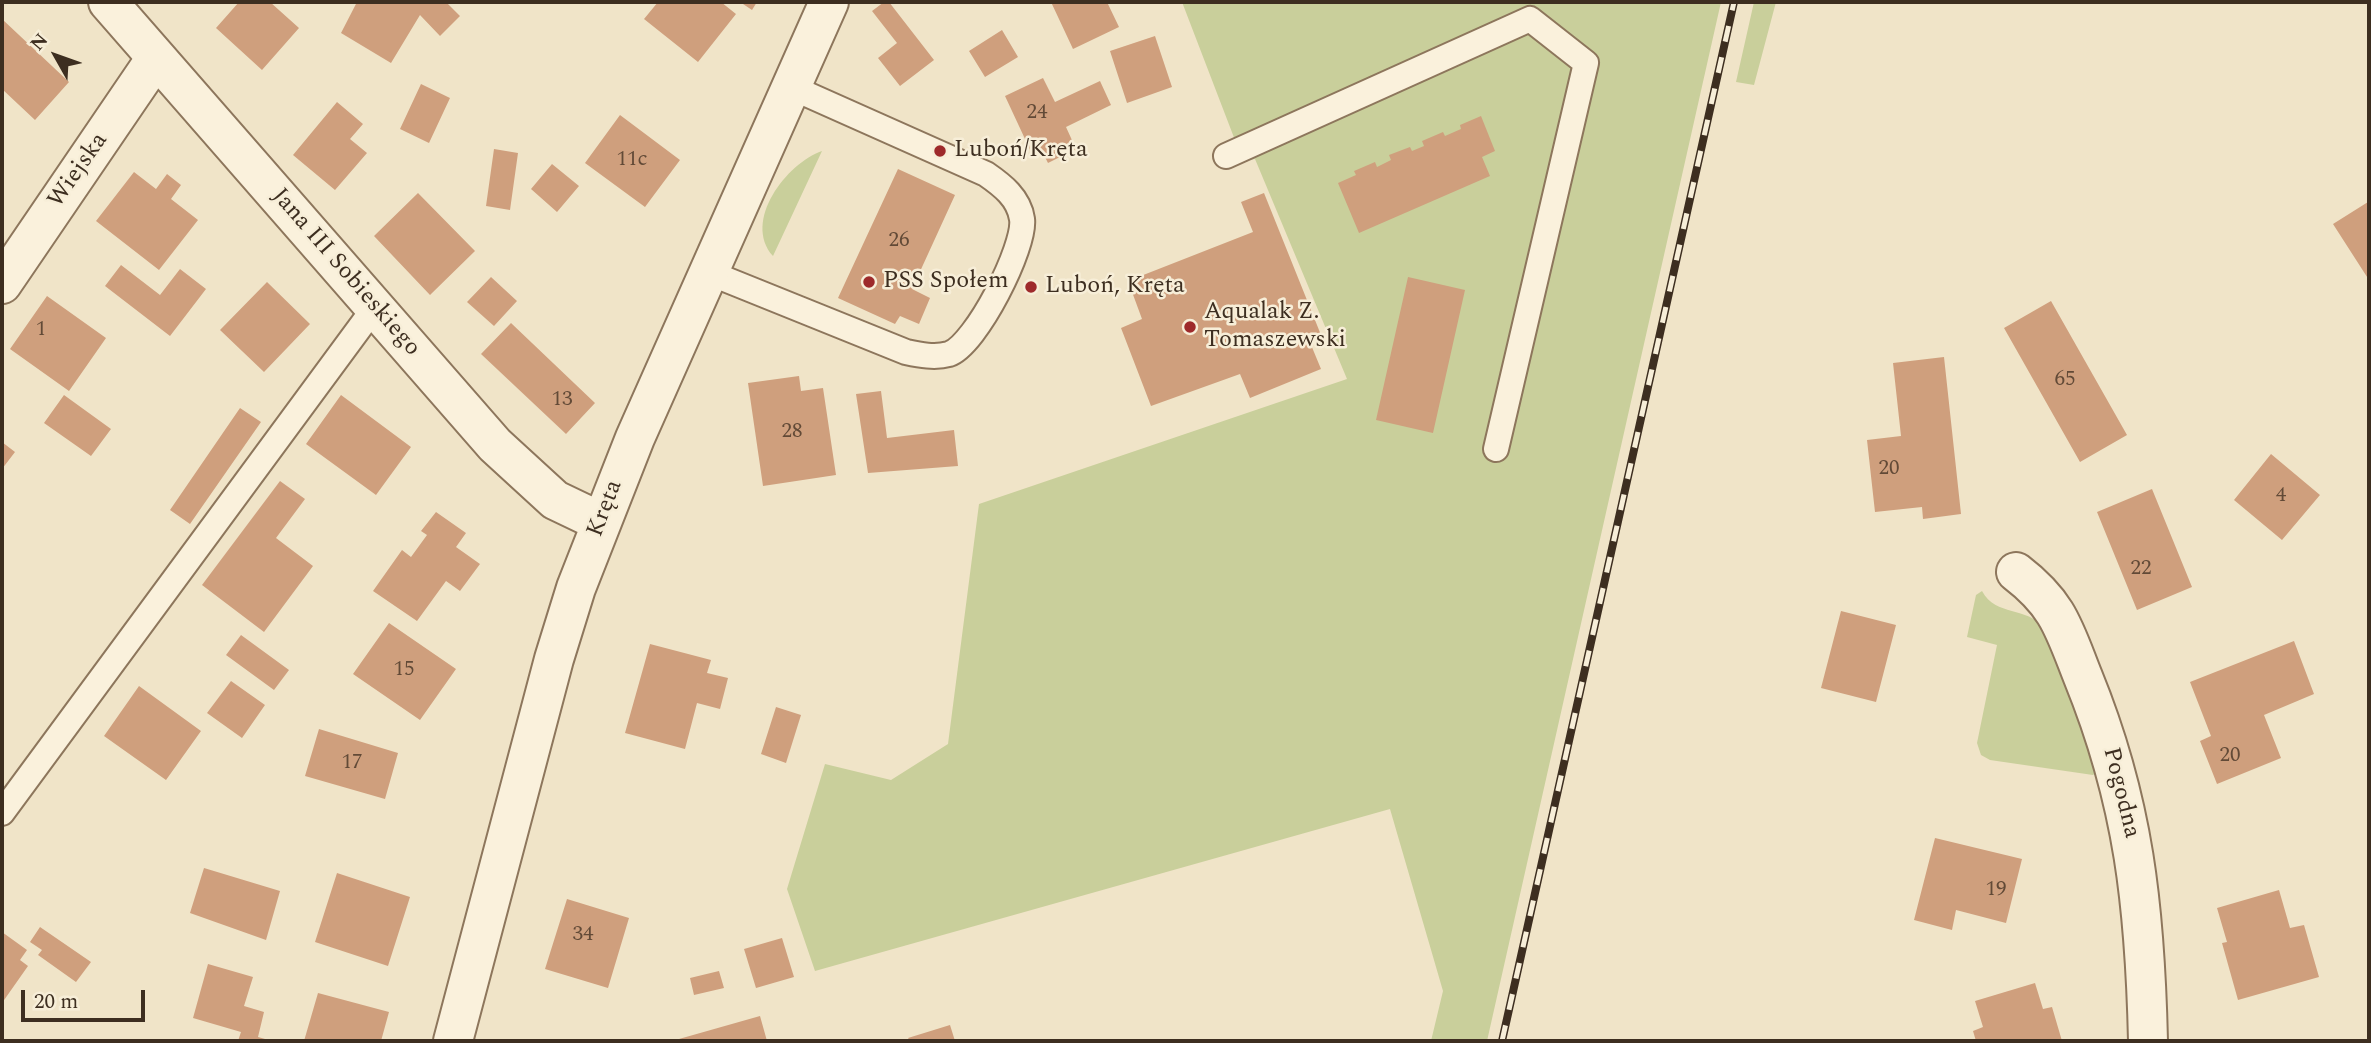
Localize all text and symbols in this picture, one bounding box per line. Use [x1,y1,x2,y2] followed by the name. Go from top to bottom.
[21,21,91,91] north arrow
[23,27,56,57] text: N
[1027,101,1047,127] house number: 24
[43,128,115,214] street label: Wiejska
[954,137,1088,165] place label: Luboń/Kręta
[932,143,948,159] marker: Luboń/Kręta
[616,148,648,174] house number: 11c
[264,183,426,363] street label: Jana III Sobieskiego
[889,229,909,255] house number: 26
[883,268,1009,296] place label: PSS Społem
[1045,273,1185,301] place label: Luboń, Kręta
[861,274,877,290] marker: PSS Społem
[1023,279,1039,295] marker: Luboń, Kręta
[1204,299,1346,355] place label: Aqualak Z. Tomaszewski
[36,318,46,344] house number: 1
[1182,319,1198,335] marker: Aqualak Z. Tomaszewski
[2055,368,2075,394] house number: 65
[552,388,572,414] house number: 13
[782,420,802,446] house number: 28
[1879,457,1899,483] house number: 20
[582,476,630,542] street label: Kręta
[2276,484,2286,510] house number: 4
[2131,557,2151,583] house number: 22
[394,658,414,684] house number: 15
[2220,744,2240,770] house number: 20
[2095,745,2145,841] street label: Pogodna
[342,751,362,777] house number: 17
[1986,878,2006,904] house number: 19
[573,923,593,949] house number: 34
[24,976,149,1020] scale bar
[34,986,78,1018] text: 20 m

